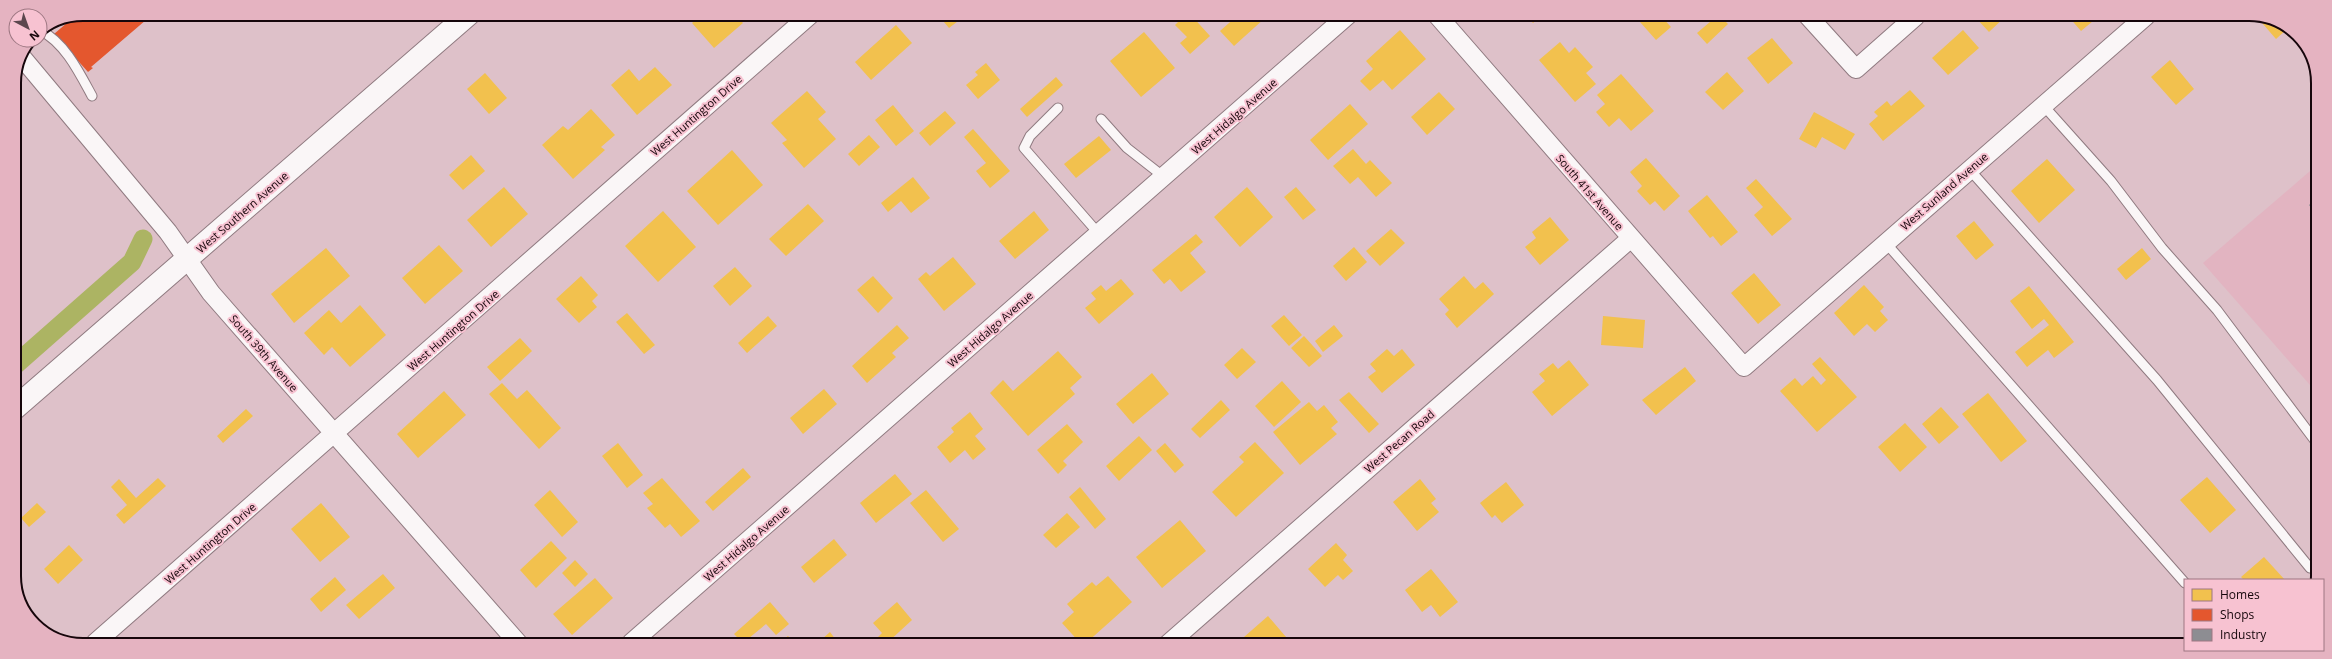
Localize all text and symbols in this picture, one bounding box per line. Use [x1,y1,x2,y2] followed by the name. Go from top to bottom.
[8,8,48,48] north arrow
[27,27,43,45] text: N
[647,71,745,159] street label: West Huntington Drive
[1188,75,1280,157] street label: West Hidalgo Avenue
[1897,149,1991,233] street label: West Sunland Avenue
[1553,151,1627,233] street label: South 41st Avenue
[193,168,291,256] street label: West Southern Avenue
[404,286,502,374] street label: West Huntington Drive
[944,288,1036,370] street label: West Hidalgo Avenue
[226,311,302,395] street label: South 39th Avenue
[1361,406,1437,476] street label: West Pecan Road
[161,499,259,587] street label: West Huntington Drive
[700,502,792,584] street label: West Hidalgo Avenue
[2184,579,2324,651] legend
[2220,586,2260,603] text: Homes
[2220,606,2255,623] text: Shops
[2220,626,2267,643] text: Industry

